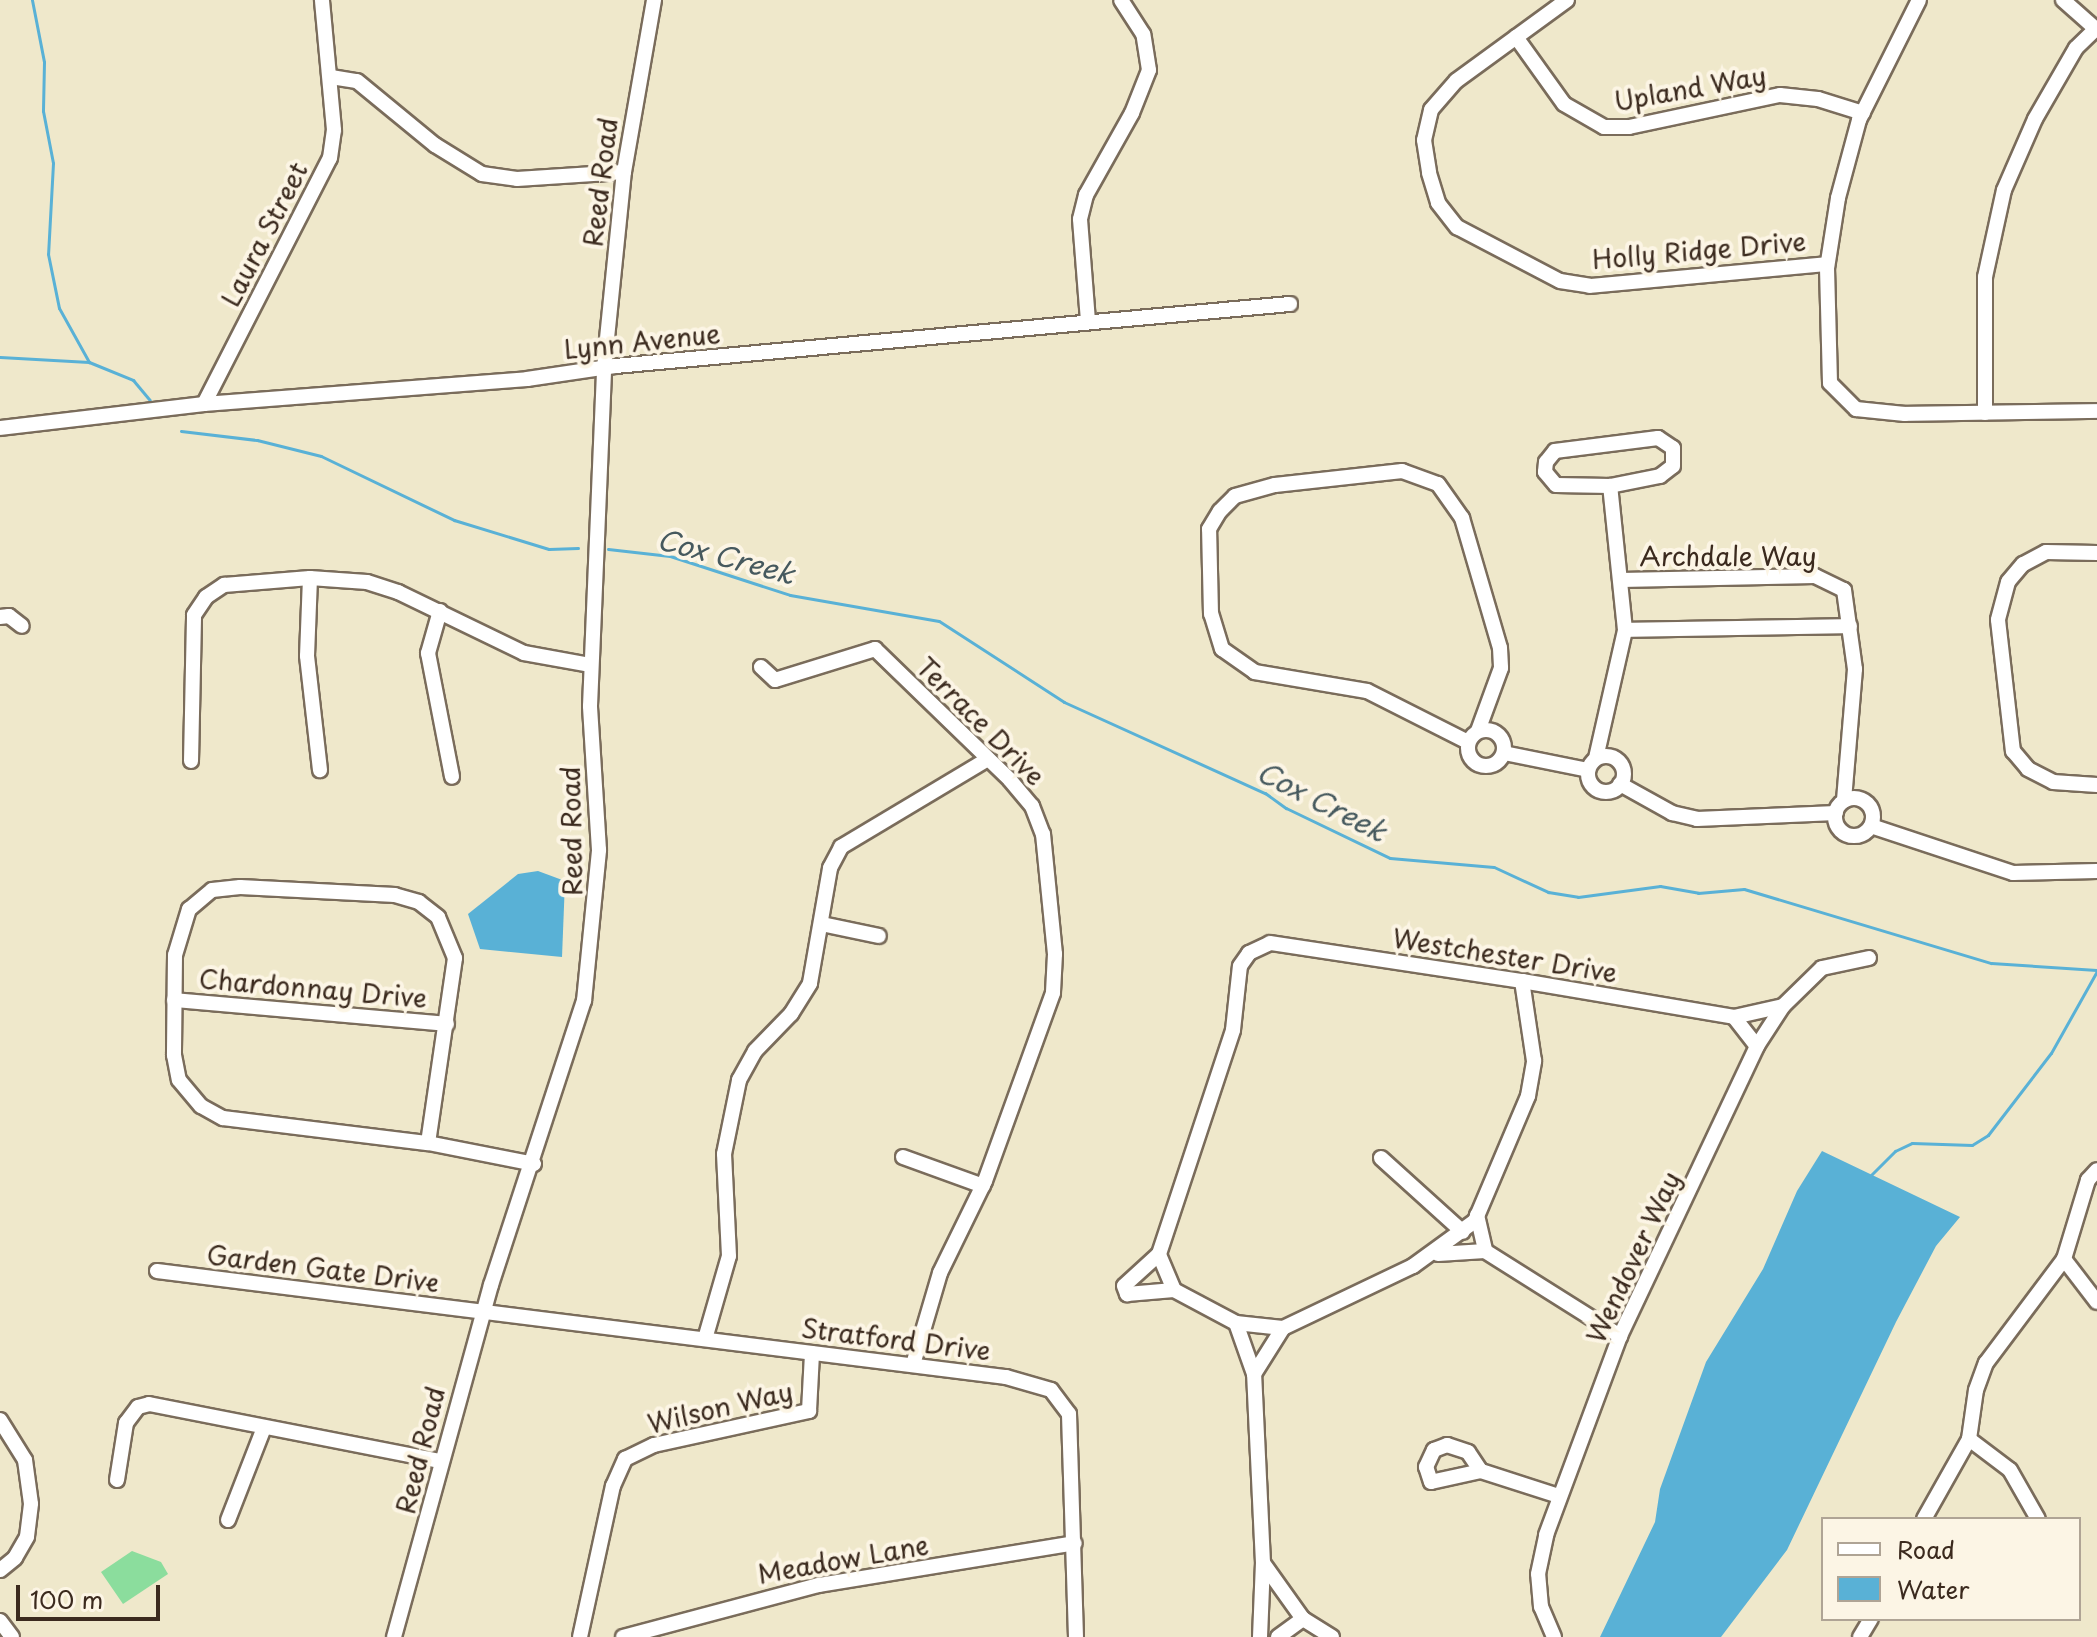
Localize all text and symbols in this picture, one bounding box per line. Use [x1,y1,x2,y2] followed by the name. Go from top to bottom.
[1612,59,1768,117] street label: Upland Way
[577,115,623,249] street label: Reed Road
[214,156,314,312] street label: Laura Street
[1590,225,1808,275] street label: Holly Ridge Drive
[562,317,722,365] street label: Lynn Avenue
[652,521,800,591] water label: Cox Creek
[1639,540,1817,572] street label: Archdale Way
[910,650,1052,792] street label: Terrace Drive
[1251,753,1393,849] water label: Cox Creek
[554,765,588,897] street label: Reed Road
[1390,922,1620,988] street label: Westchester Drive
[197,962,429,1014] street label: Chardonnay Drive
[1580,1166,1686,1348] street label: Wendover Way
[204,1238,442,1298] street label: Garden Gate Drive
[799,1312,993,1366] street label: Stratford Drive
[645,1375,795,1439] street label: Wilson Way
[389,1382,451,1518] street label: Reed Road
[1821,1517,2081,1621] legend
[755,1529,931,1589] street label: Meadow Lane
[1897,1531,1955,1567] text: Road
[20,1569,164,1619] scale bar
[1897,1571,1969,1607] text: Water
[30,1581,103,1617] text: 100 m

